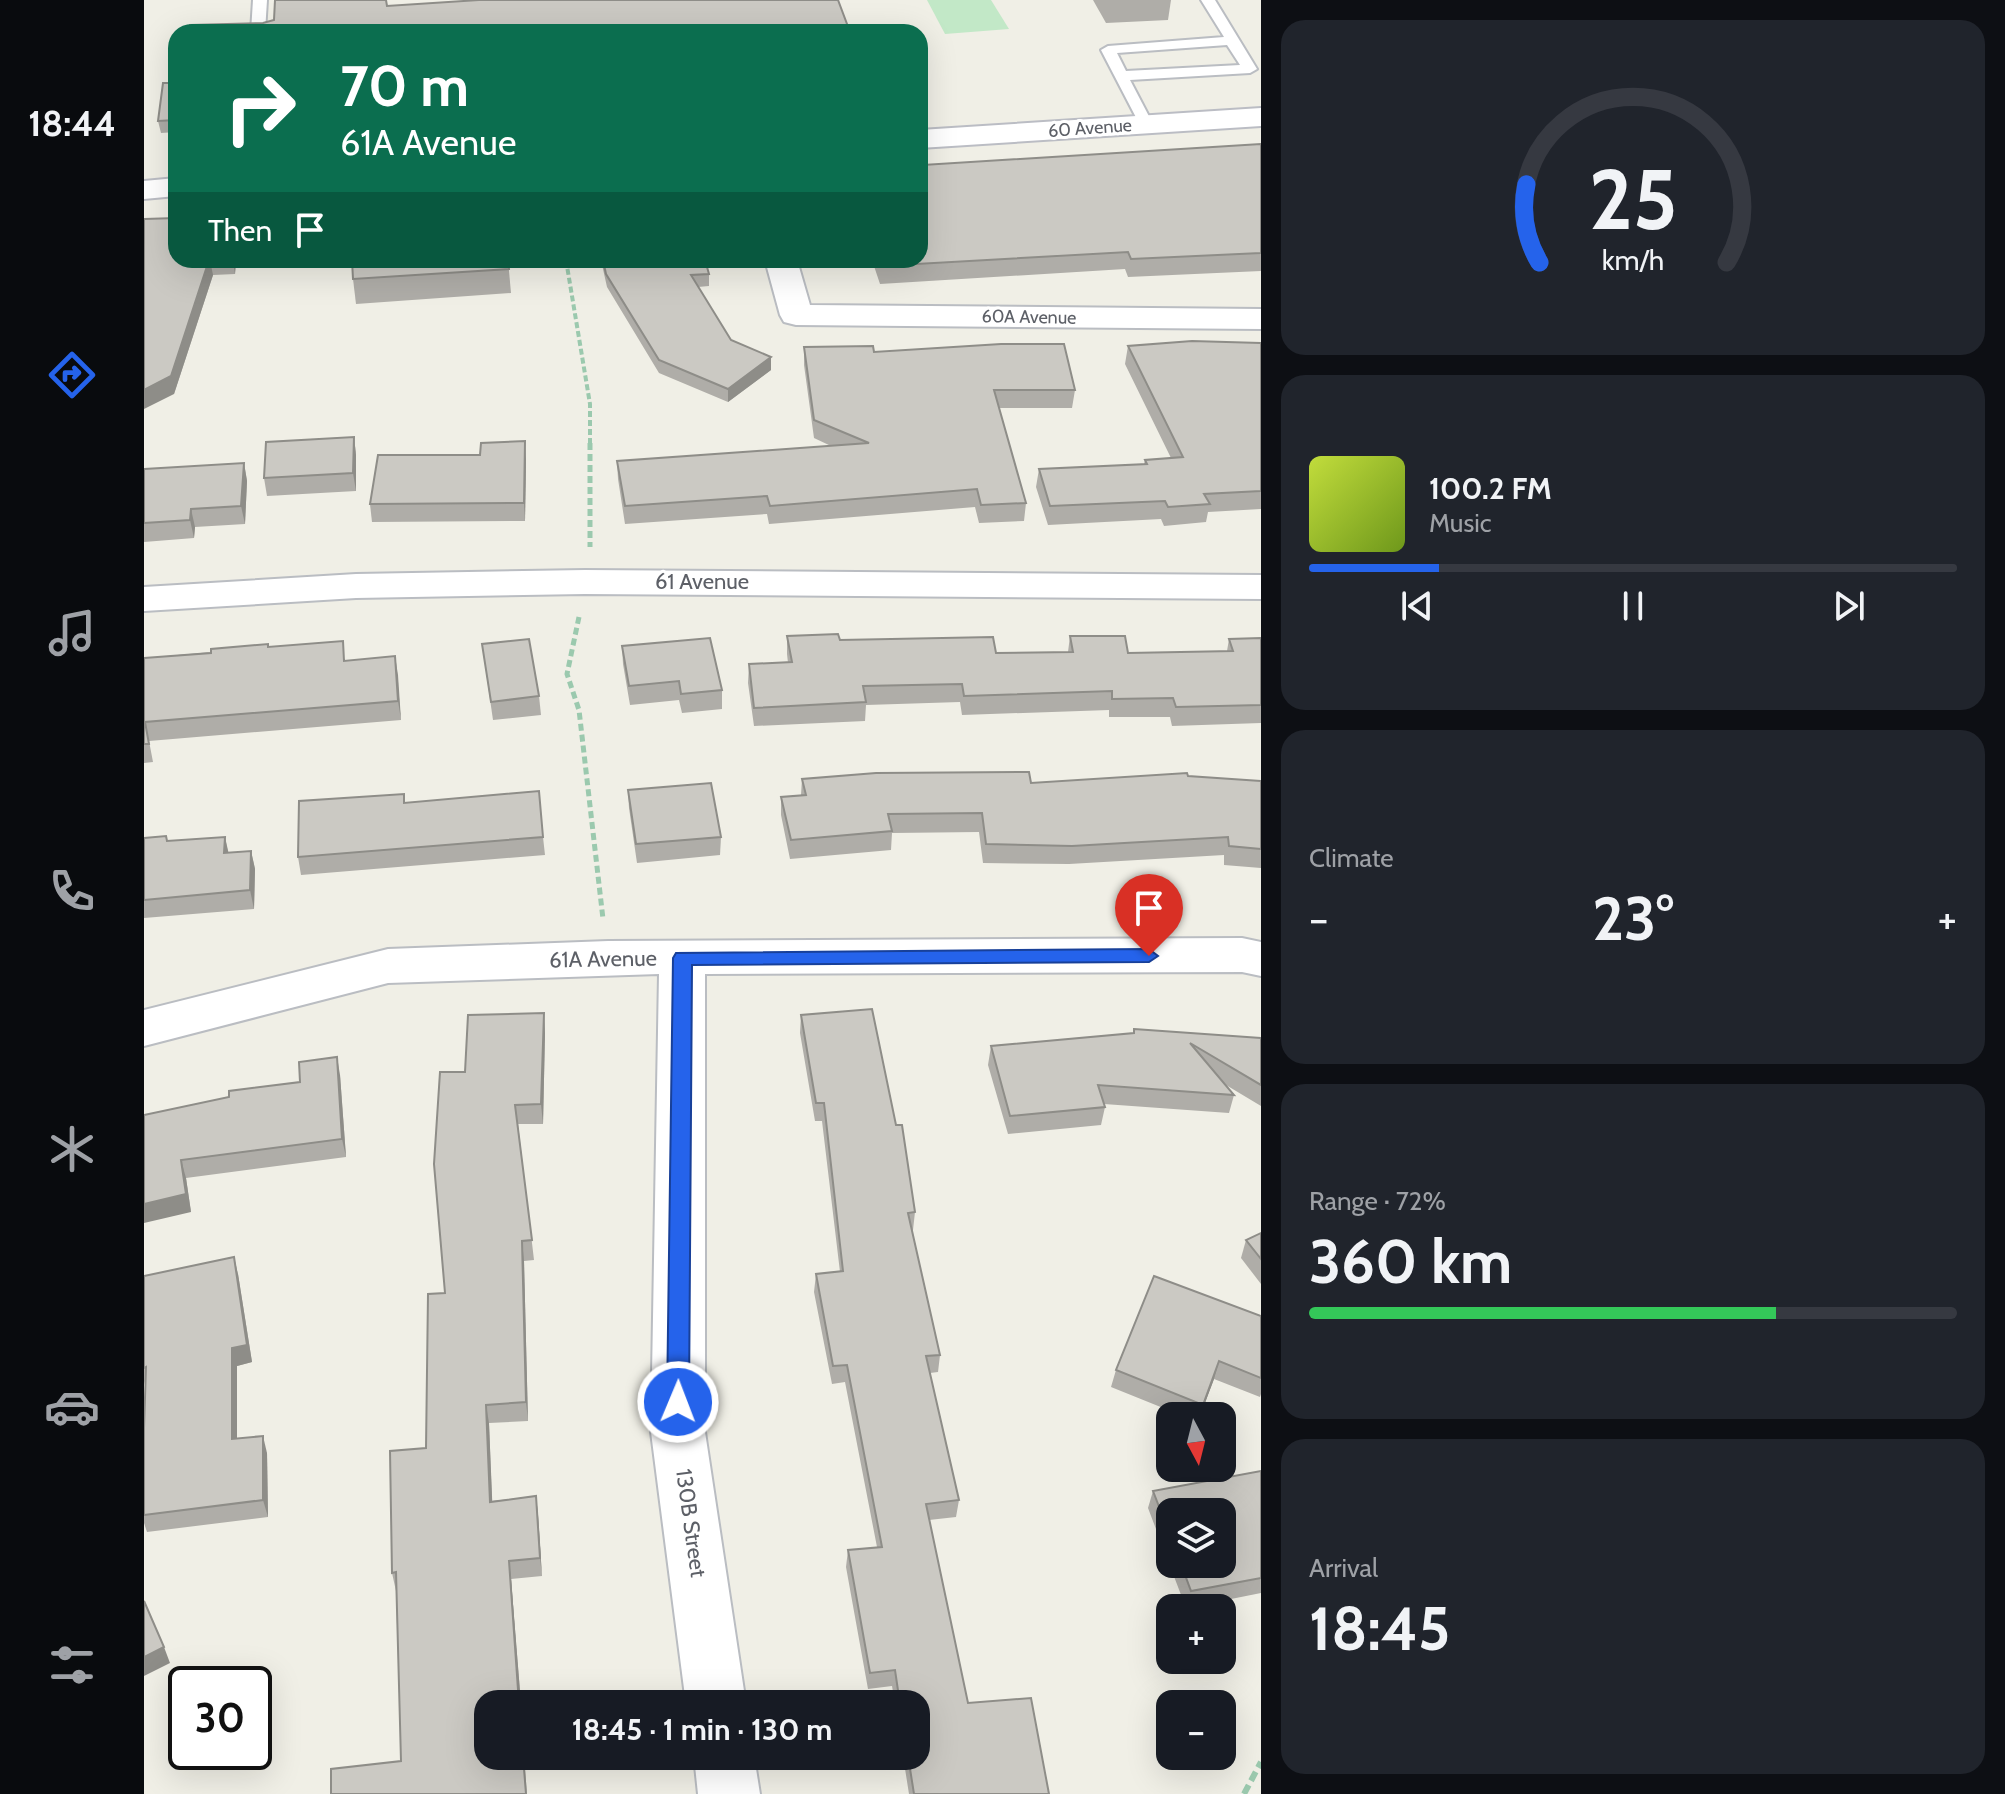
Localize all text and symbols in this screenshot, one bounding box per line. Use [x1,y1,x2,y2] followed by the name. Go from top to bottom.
[340,52,469,120] text: 70 m
[208,56,312,160] icon: right
[28,101,116,145] text: 18:44
[1047,114,1133,142] street label: 60 Avenue
[340,120,516,164] text: 61A Avenue
[1589,149,1677,250] text: 25
[288,208,332,252] icon: arrive
[208,212,272,249] text: Then
[1602,243,1664,278] text: km/h
[981,305,1077,329] street label: 60A Avenue
[44,347,100,403] icon: directions
[1429,470,1552,507] text: 100.2 FM
[1429,507,1492,539] text: Music
[655,568,749,595] street label: 61 Avenue
[1395,584,1439,628] icon: previous
[1611,584,1655,628] icon: pause
[1827,584,1871,628] icon: next
[44,605,100,661] icon: music
[1309,842,1394,874] text: Climate
[44,863,100,919] icon: phone
[1115,874,1183,956] pin
[1592,882,1674,955] text: 23°
[1127,886,1171,930] icon: arrive
[1309,892,1328,945] text: −
[1938,892,1957,945] text: +
[549,945,657,973] street label: 61A Avenue
[44,1121,100,1177] icon: climate
[1309,1185,1446,1217] text: Range · 72%
[1309,1225,1512,1298] text: 360 km
[636,1360,720,1444] position arrow
[44,1379,100,1435] icon: car
[1156,1402,1236,1482] north arrow
[1156,1402,1236,1770] map controls
[670,1467,712,1579] street label: 130B Street
[1156,1498,1236,1578] button: layers
[1309,1552,1378,1584] text: Arrival
[1309,1592,1450,1665] text: 18:45
[1156,1594,1236,1674] button: +
[44,1637,100,1693] icon: filters
[168,1666,272,1770] speed limit sign: 30
[1156,1690,1236,1770] button: −
[572,1711,832,1748] text: 18:45 · 1 min · 130 m

